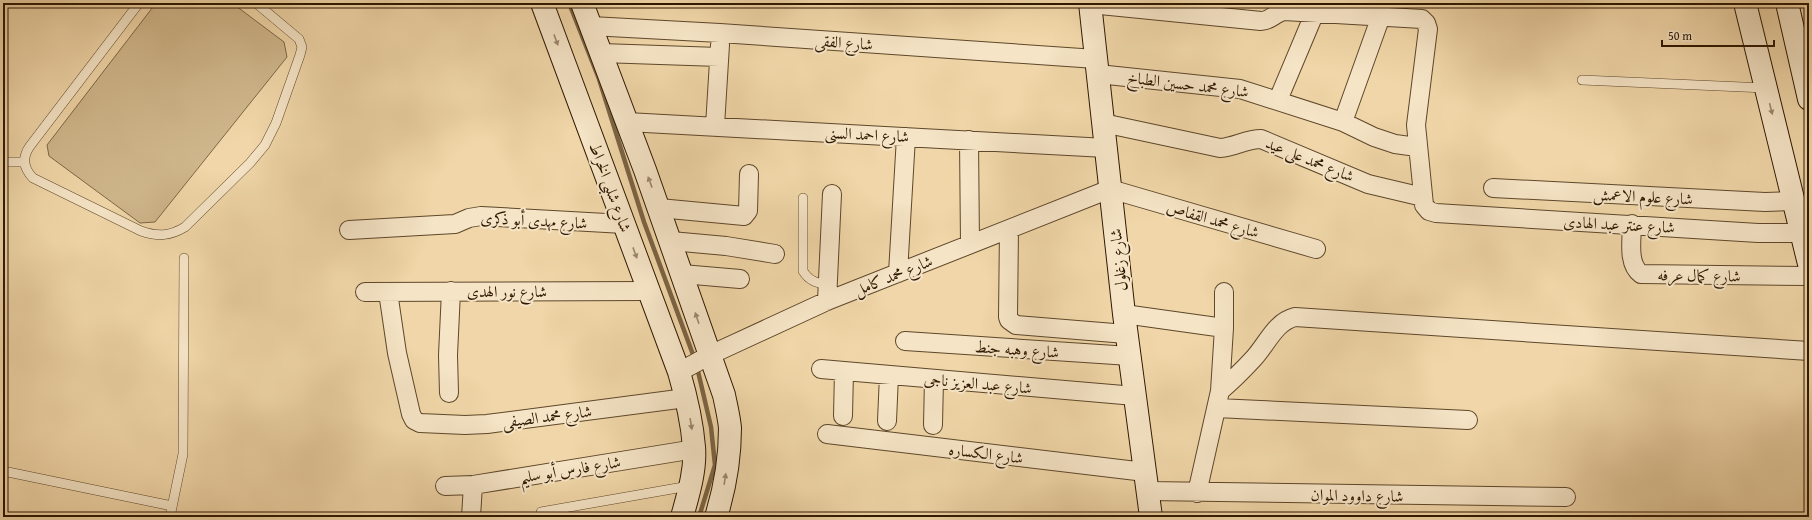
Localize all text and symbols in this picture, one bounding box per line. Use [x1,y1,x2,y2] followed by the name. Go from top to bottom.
[1662,22,1774,48] scale bar
[1668,27,1692,44] text: 50 m
[814,28,874,58] street label: شارع الفقى
[553,34,559,46] one-way arrow
[1125,65,1250,106] street label: شارع محمد حسين الطباخ
[1768,103,1774,115] one-way arrow
[824,120,910,150] street label: شارع احمد السنى
[1261,130,1358,189] street label: شارع محمد على عيد
[582,139,638,236] street label: شارع شلبى الخراط
[646,176,652,188] one-way arrow
[1592,181,1693,214] street label: شارع علوم الاعمش
[1163,194,1262,246] street label: شارع محمد القفاص
[480,205,588,237] street label: شارع مهدى أبو ذكرى
[1562,209,1675,241] street label: شارع عنتر عبد الهادى
[1103,227,1135,292] street label: شارع زغلول
[633,248,639,260] one-way arrow
[850,248,937,304] street label: شارع محمد كامل
[1657,262,1741,290] street label: شارع كمال عرفه
[467,279,547,305] street label: شارع نور الهدى
[694,312,700,324] one-way arrow
[974,334,1060,366] street label: شارع وهبه جنط
[923,366,1033,402] street label: شارع عبد العزيز ناجى
[501,399,593,435] street label: شارع محمد الصيفى
[688,418,694,430] one-way arrow
[947,437,1025,471] street label: شارع الكساره
[518,449,623,494] street label: شارع فارس أبو سليم
[722,473,728,485] one-way arrow
[1310,482,1404,510] street label: شارع داوود الموان

